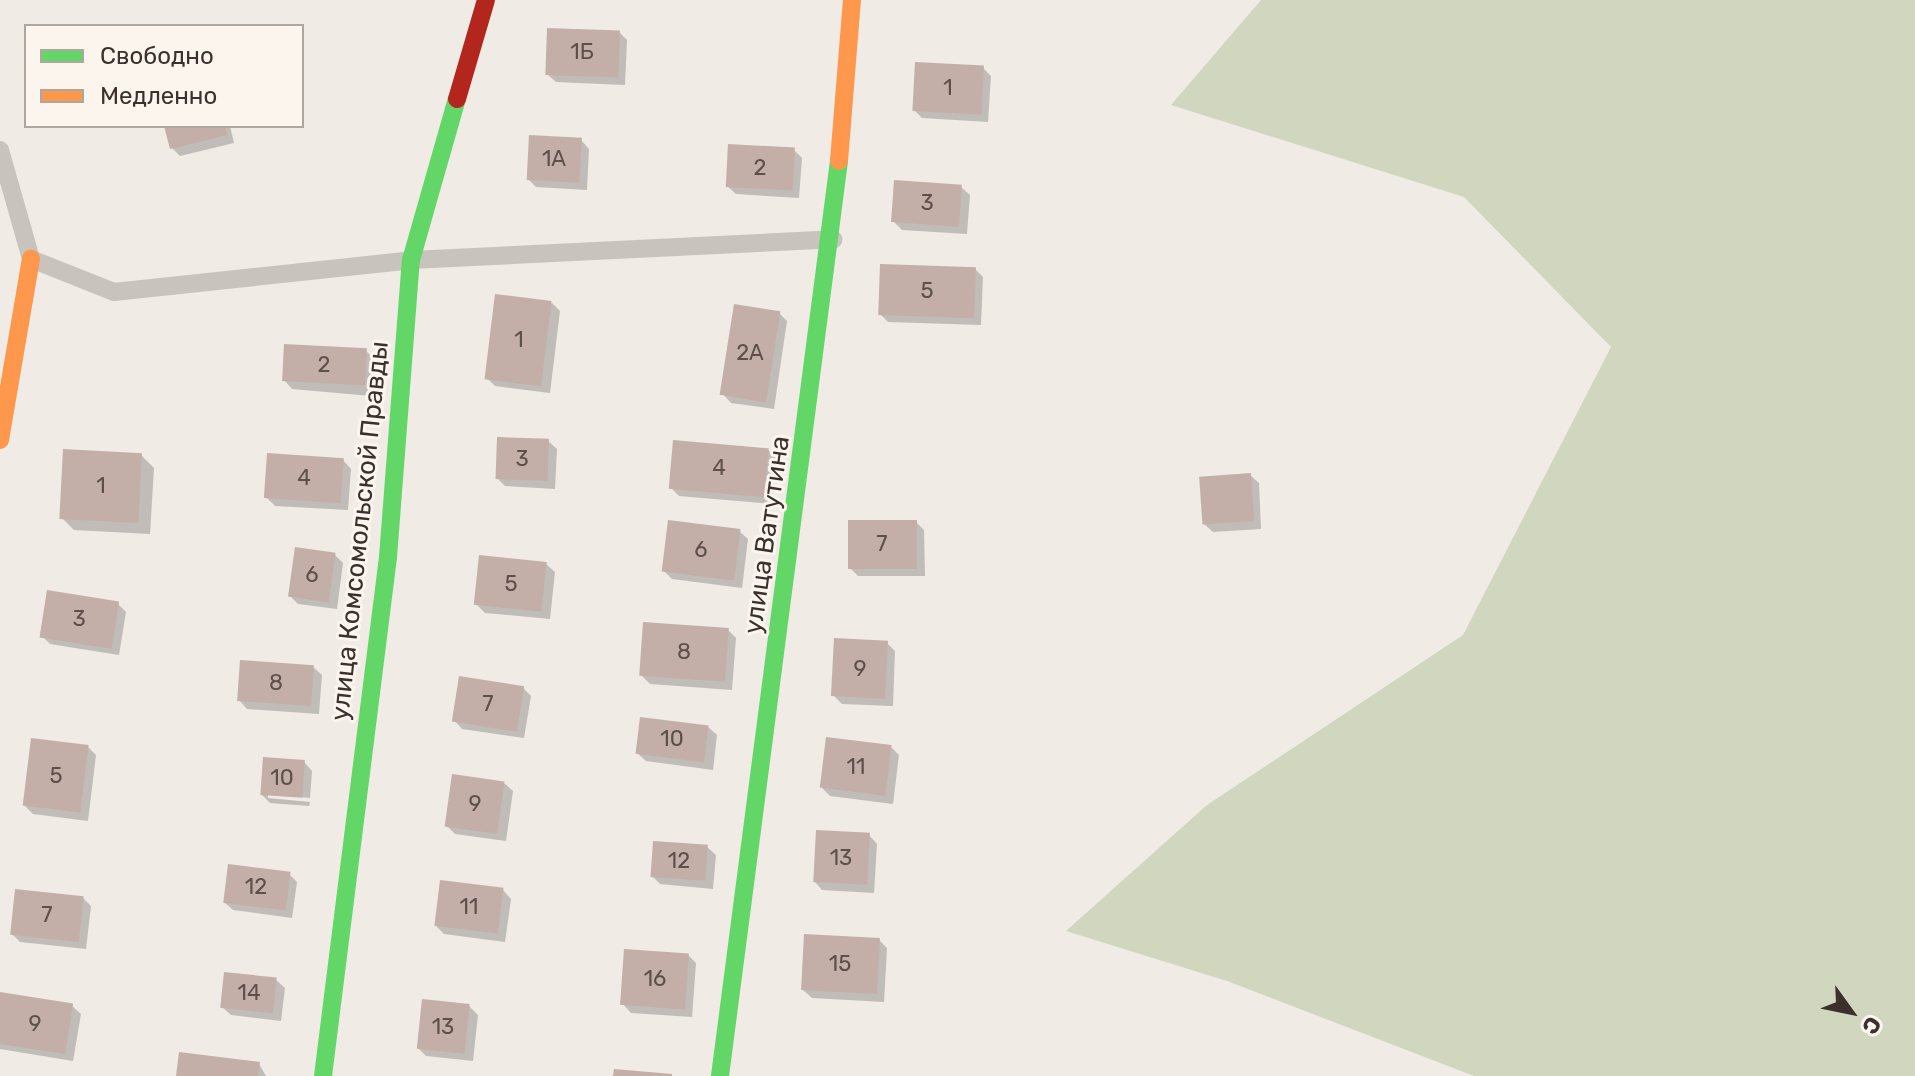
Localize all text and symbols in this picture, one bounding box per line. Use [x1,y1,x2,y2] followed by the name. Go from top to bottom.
[24,24,304,128] legend
[570,39,594,65] house number: 1Б
[100,42,214,70] text: Свободно
[943,75,953,101] house number: 1
[100,82,217,110] text: Медленно
[542,146,566,172] house number: 1А
[754,155,766,181] house number: 2
[920,190,934,216] house number: 3
[920,278,934,304] house number: 5
[514,327,524,353] house number: 1
[325,340,395,722] street label: улица Комсомольской Правды
[736,340,764,366] house number: 2А
[318,352,330,378] house number: 2
[738,434,796,636] street label: улица Ватутина
[515,446,529,472] house number: 3
[712,455,726,481] house number: 4
[297,465,311,491] house number: 4
[96,473,106,499] house number: 1
[876,531,888,557] house number: 7
[694,537,708,563] house number: 6
[305,562,319,588] house number: 6
[504,571,518,597] house number: 5
[72,606,86,632] house number: 3
[677,639,691,665] house number: 8
[853,656,867,682] house number: 9
[269,670,283,696] house number: 8
[482,691,494,717] house number: 7
[660,726,684,752] house number: 10
[847,754,865,780] house number: 11
[49,763,63,789] house number: 5
[270,765,294,791] house number: 10
[468,791,482,817] house number: 9
[830,845,852,871] house number: 13
[668,848,690,874] house number: 12
[245,874,267,900] house number: 12
[460,894,478,920] house number: 11
[41,902,53,928] house number: 7
[829,951,851,977] house number: 15
[644,966,666,992] house number: 16
[1811,972,1891,1052] north arrow
[237,980,261,1006] house number: 14
[28,1011,42,1037] house number: 9
[1856,1012,1887,1039] text: С
[432,1014,454,1040] house number: 13

